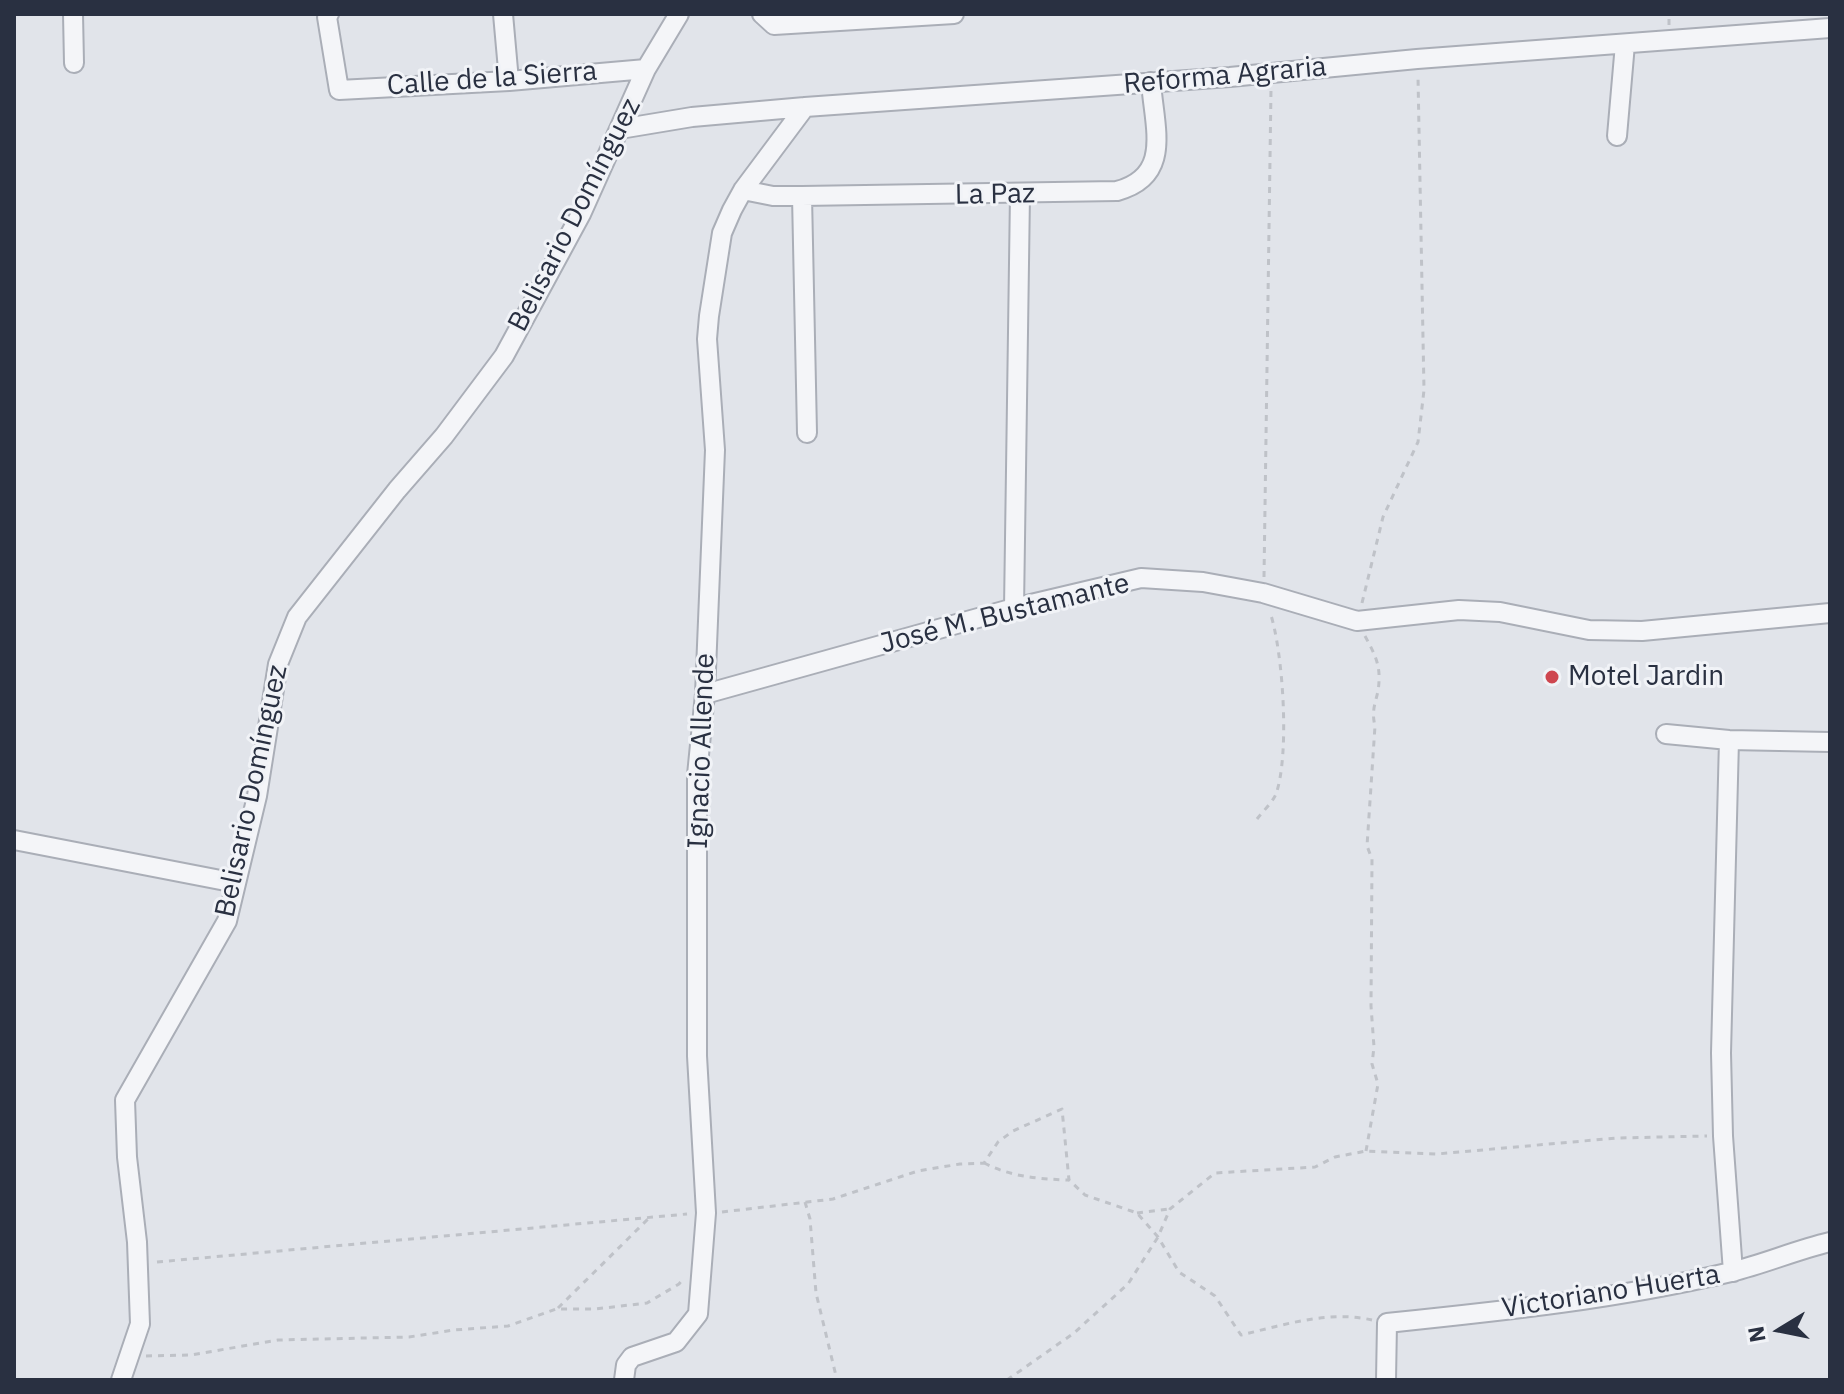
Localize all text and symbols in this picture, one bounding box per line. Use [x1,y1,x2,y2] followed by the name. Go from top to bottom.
[1122,50,1328,102] street label: Reforma Agraria
[386,55,598,103] street label: Calle de la Sierra
[502,93,648,337] street label: Belisario Domínguez
[955,178,1035,212] street label: La Paz
[877,567,1133,661] street label: José M. Bustamante
[682,652,722,850] street label: Ignacio Allende
[1568,660,1724,694] place label: Motel Jardin
[209,662,295,920] street label: Belisario Domínguez
[1543,668,1561,686] marker: Motel Jardin
[1500,1258,1722,1326] street label: Victoriano Huerta
[1740,1290,1820,1370] north arrow
[1740,1324,1772,1345] text: N

